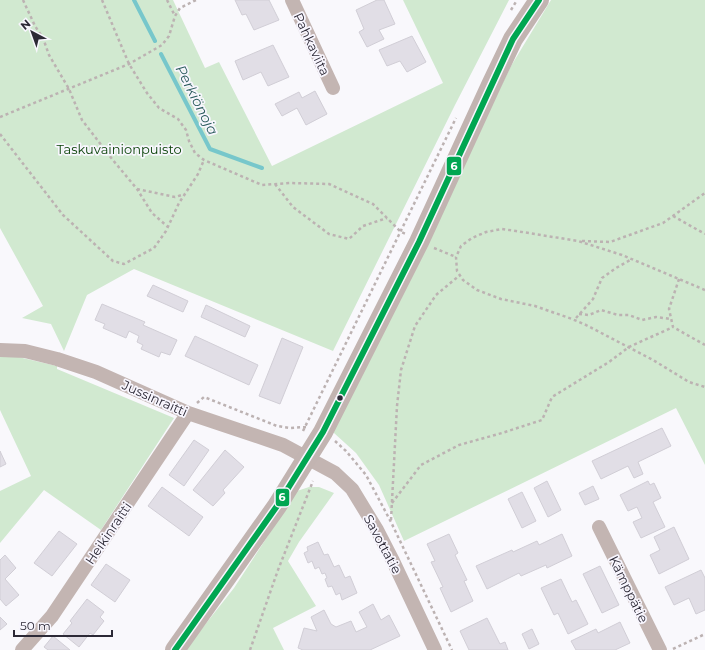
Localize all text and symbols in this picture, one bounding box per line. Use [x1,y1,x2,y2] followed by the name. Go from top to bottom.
[291,10,333,78] street label: Pahkaviita
[12,12,52,52] north arrow
[17,16,33,33] text: N
[172,62,222,138] water label: Perkiönoja
[56,141,182,157] park label: Taskuvainionpuisto
[446,156,462,176] line badge: 6
[450,159,458,173] text: 6
[119,376,190,420] street label: Jussinraitti
[335,393,345,403] unlabelled marker
[275,488,290,507] line badge: 6
[278,490,286,504] text: 6
[81,499,135,567] street label: Heikinraitti
[361,512,405,577] street label: Savottatie
[606,553,652,625] street label: Kämppätie
[14,612,112,638] scale bar
[20,618,51,633] text: 50 m

